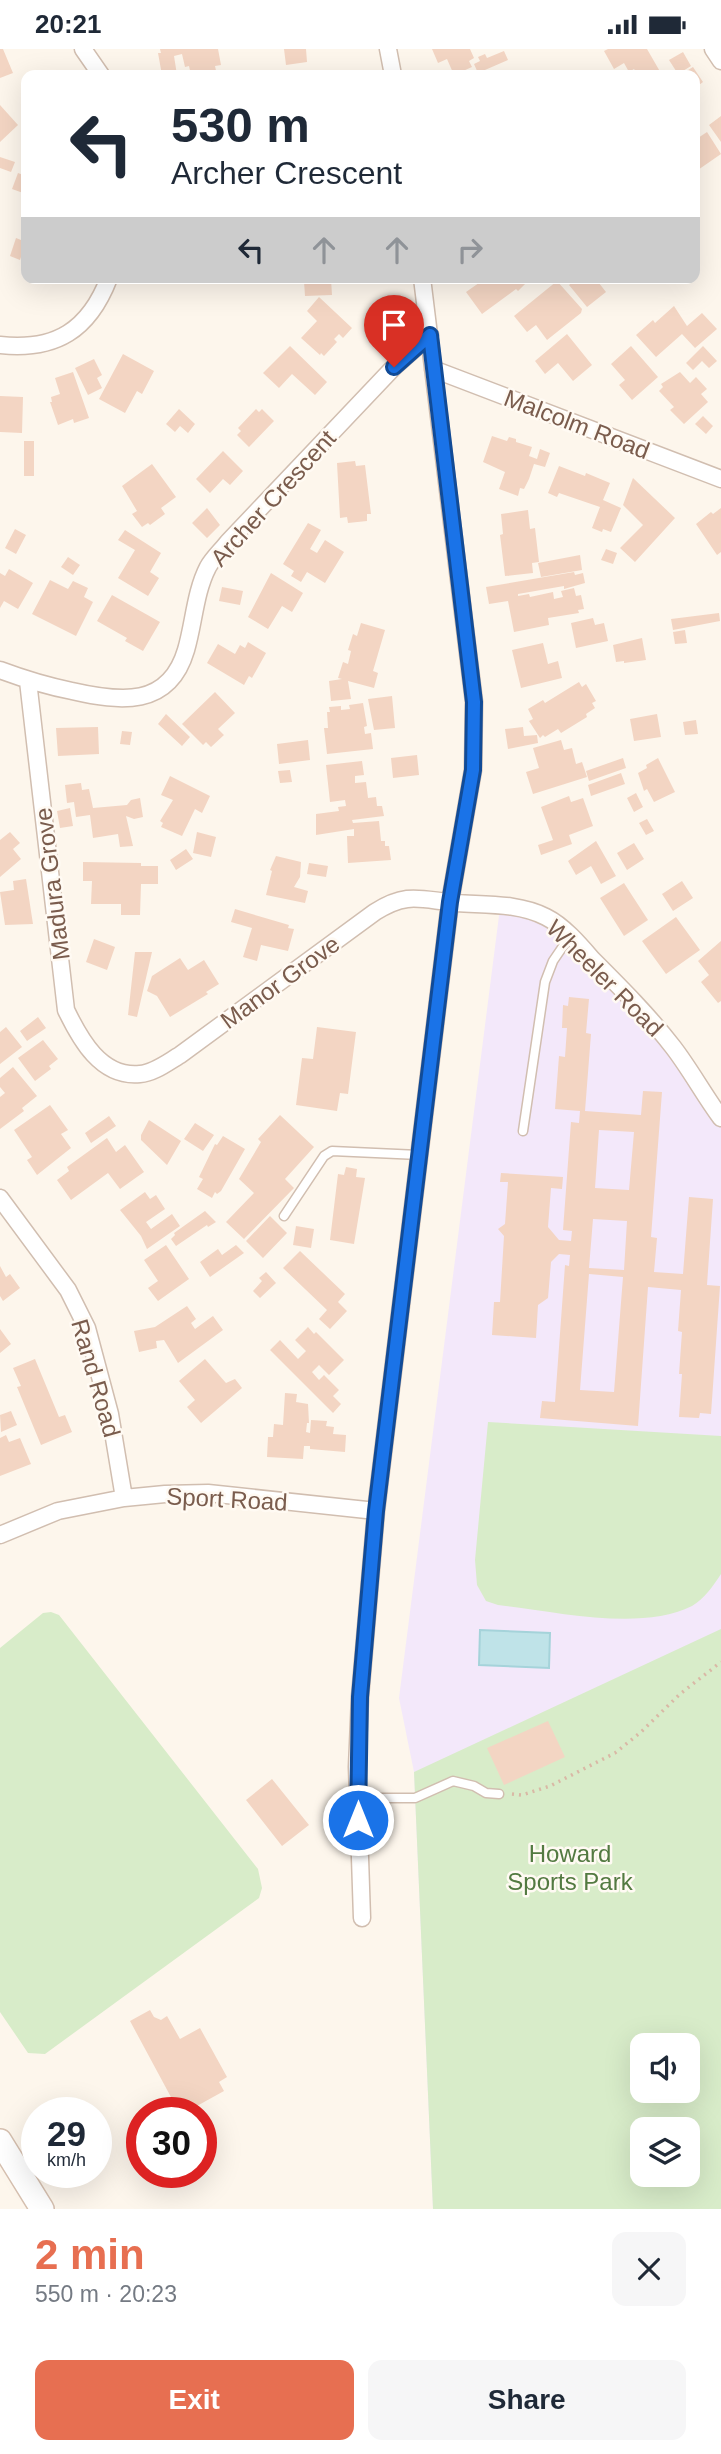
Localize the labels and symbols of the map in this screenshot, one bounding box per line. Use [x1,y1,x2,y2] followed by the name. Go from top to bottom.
[364,295,424,367] pin
[501,384,653,464] street label: Malcolm Road
[205,424,341,571] street label: Archer Crescent
[29,806,75,962] street label: Madura Grove
[541,914,669,1042] street label: Wheeler Road
[215,930,345,1034] street label: Manor Grove
[66,1316,126,1440] street label: Rand Road
[166,1482,288,1516] street label: Sport Road
[321,1783,395,1857] position arrow
[507,1840,634,1895] park label: Howard Sports Park
[126,2097,217,2188] speed limit sign: 30

